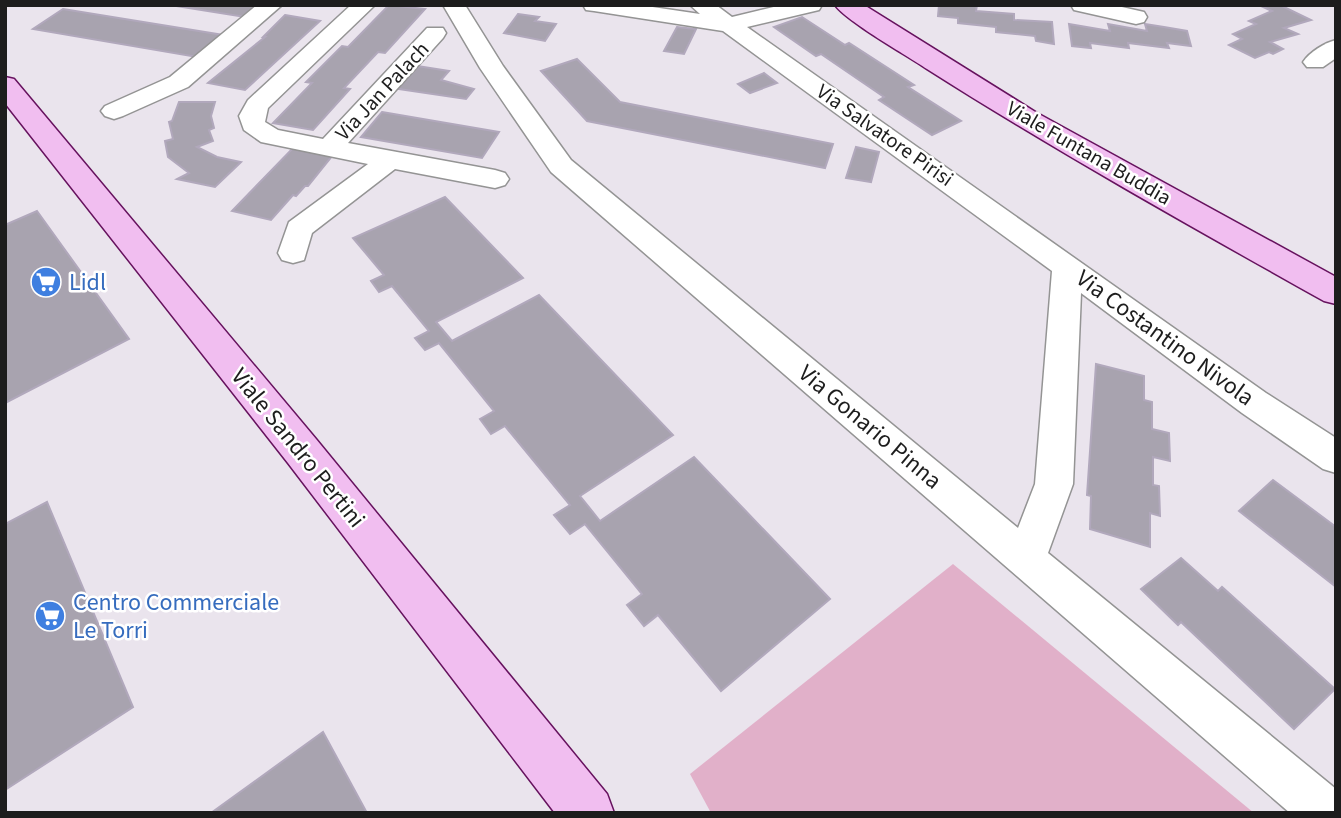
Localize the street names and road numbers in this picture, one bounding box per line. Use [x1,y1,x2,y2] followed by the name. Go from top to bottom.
[328,35,436,147] street label: Via Jan Palach
[810,77,960,193] street label: Via Salvatore Pirisi
[1001,94,1177,212] street label: Viale Funtana Buddia
[1069,261,1261,415] street label: Via Costantino Nivola
[791,356,949,498] street label: Via Gonario Pinna
[222,361,374,535] street label: Viale Sandro Pertini

